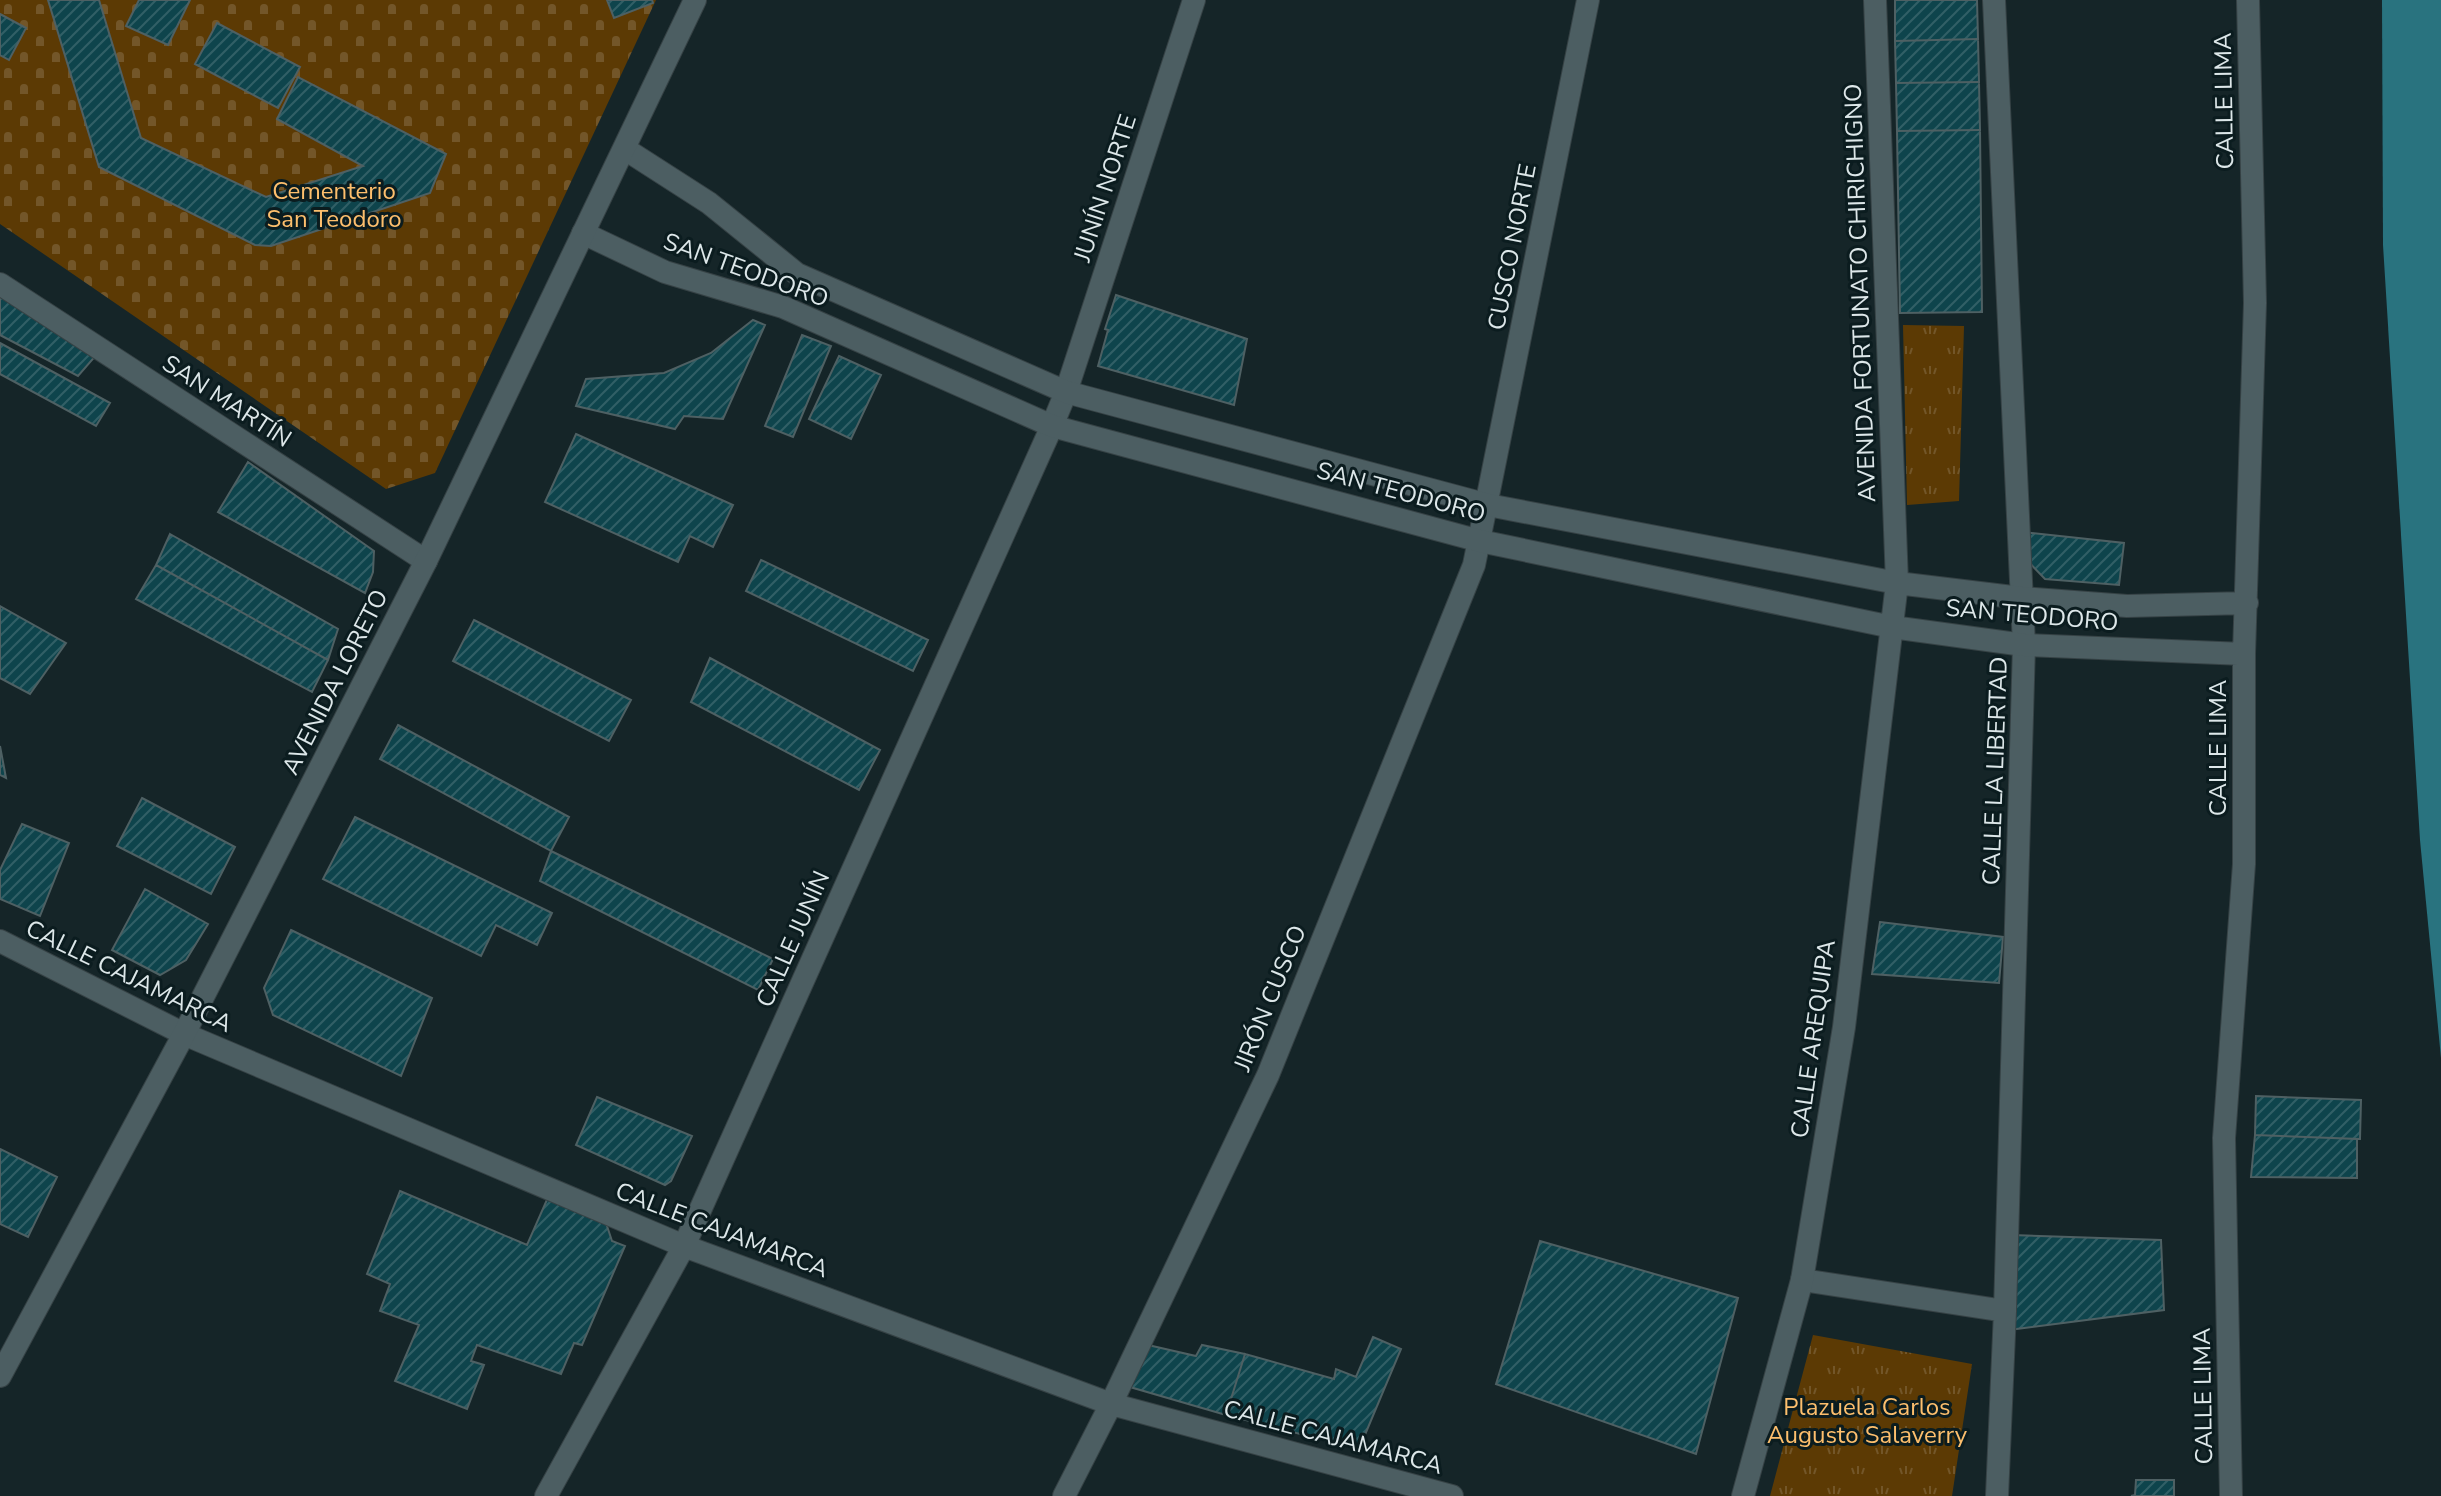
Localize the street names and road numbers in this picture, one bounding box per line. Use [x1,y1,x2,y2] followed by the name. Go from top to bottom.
[2207,32,2241,170] street label: CALLE LIMA
[1837,83,1883,503] street label: AVENIDA FORTUNATO CHIRICHIGNO
[1066,110,1144,267] street label: JUNÍN NORTE
[1480,161,1544,333] street label: CUSCO NORTE
[659,225,833,315] street label: SAN TEODORO
[156,347,298,455] street label: SAN MARTÍN
[1313,454,1489,530] street label: SAN TEODORO
[274,584,396,780] street label: AVENIDA LORETO
[1944,592,2120,638] street label: SAN TEODORO
[1975,656,2015,886] street label: CALLE LA LIBERTAD
[2202,679,2234,816] street label: CALLE LIMA
[749,866,837,1012] street label: CALLE JUNÍN
[21,912,238,1040] street label: CALLE CAJAMARCA
[1226,920,1314,1077] street label: JIRÓN CUSCO
[1783,937,1843,1140] street label: CALLE AREQUIPA
[611,1175,834,1286] street label: CALLE CAJAMARCA
[2186,1327,2220,1465] street label: CALLE LIMA
[1220,1392,1447,1482] street label: CALLE CAJAMARCA

